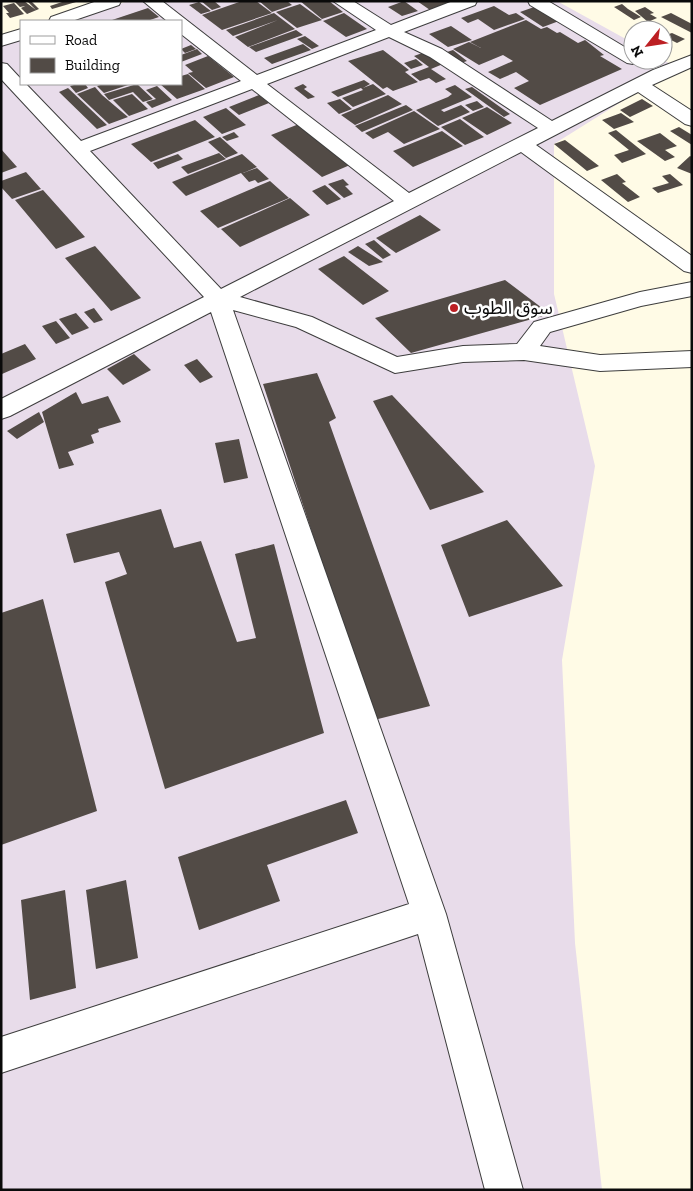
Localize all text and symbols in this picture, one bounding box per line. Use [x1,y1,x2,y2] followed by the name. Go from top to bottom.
[20,20,182,85] legend
[623,20,673,70] north arrow
[65,31,98,49] text: Road
[627,42,647,60] text: N
[65,56,120,74] text: Building
[464,297,553,319] place label: سوق الطوب
[448,302,460,314] marker: سوق الطوب

